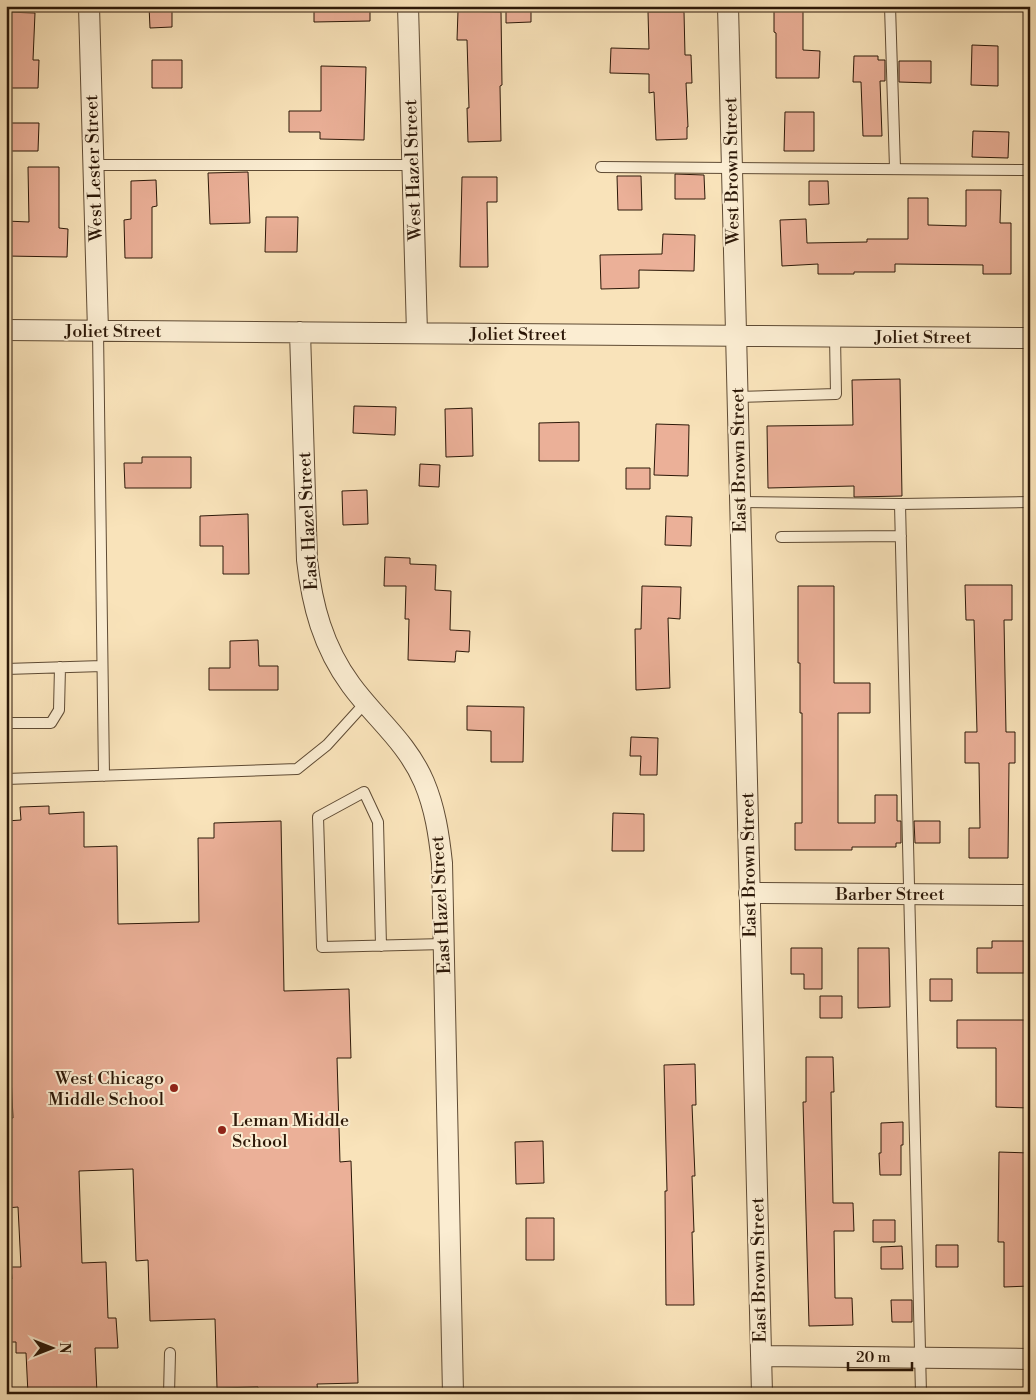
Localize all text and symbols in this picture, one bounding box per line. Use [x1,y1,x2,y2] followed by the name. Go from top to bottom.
[80,93,108,243] street label: West Lester Street
[719,96,745,246] street label: West Brown Street
[399,98,427,242] street label: West Hazel Street
[63,320,162,343] street label: Joliet Street
[468,323,567,346] street label: Joliet Street
[873,326,972,349] street label: Joliet Street
[726,387,752,533] street label: East Brown Street
[293,450,323,591] street label: East Hazel Street
[736,792,762,938] street label: East Brown Street
[426,834,456,975] street label: East Hazel Street
[834,883,945,906] street label: Barber Street
[48,1067,165,1111] place label: West Chicago Middle School
[168,1082,180,1094] marker: West Chicago Middle School
[232,1109,349,1153] place label: Leman Middle School
[216,1124,228,1136] marker: Leman Middle School
[746,1197,772,1343] street label: East Brown Street
[28,1322,78,1372] north arrow
[848,1340,912,1372] scale bar
[55,1342,73,1354] text: N
[856,1348,891,1367] text: 20 m

